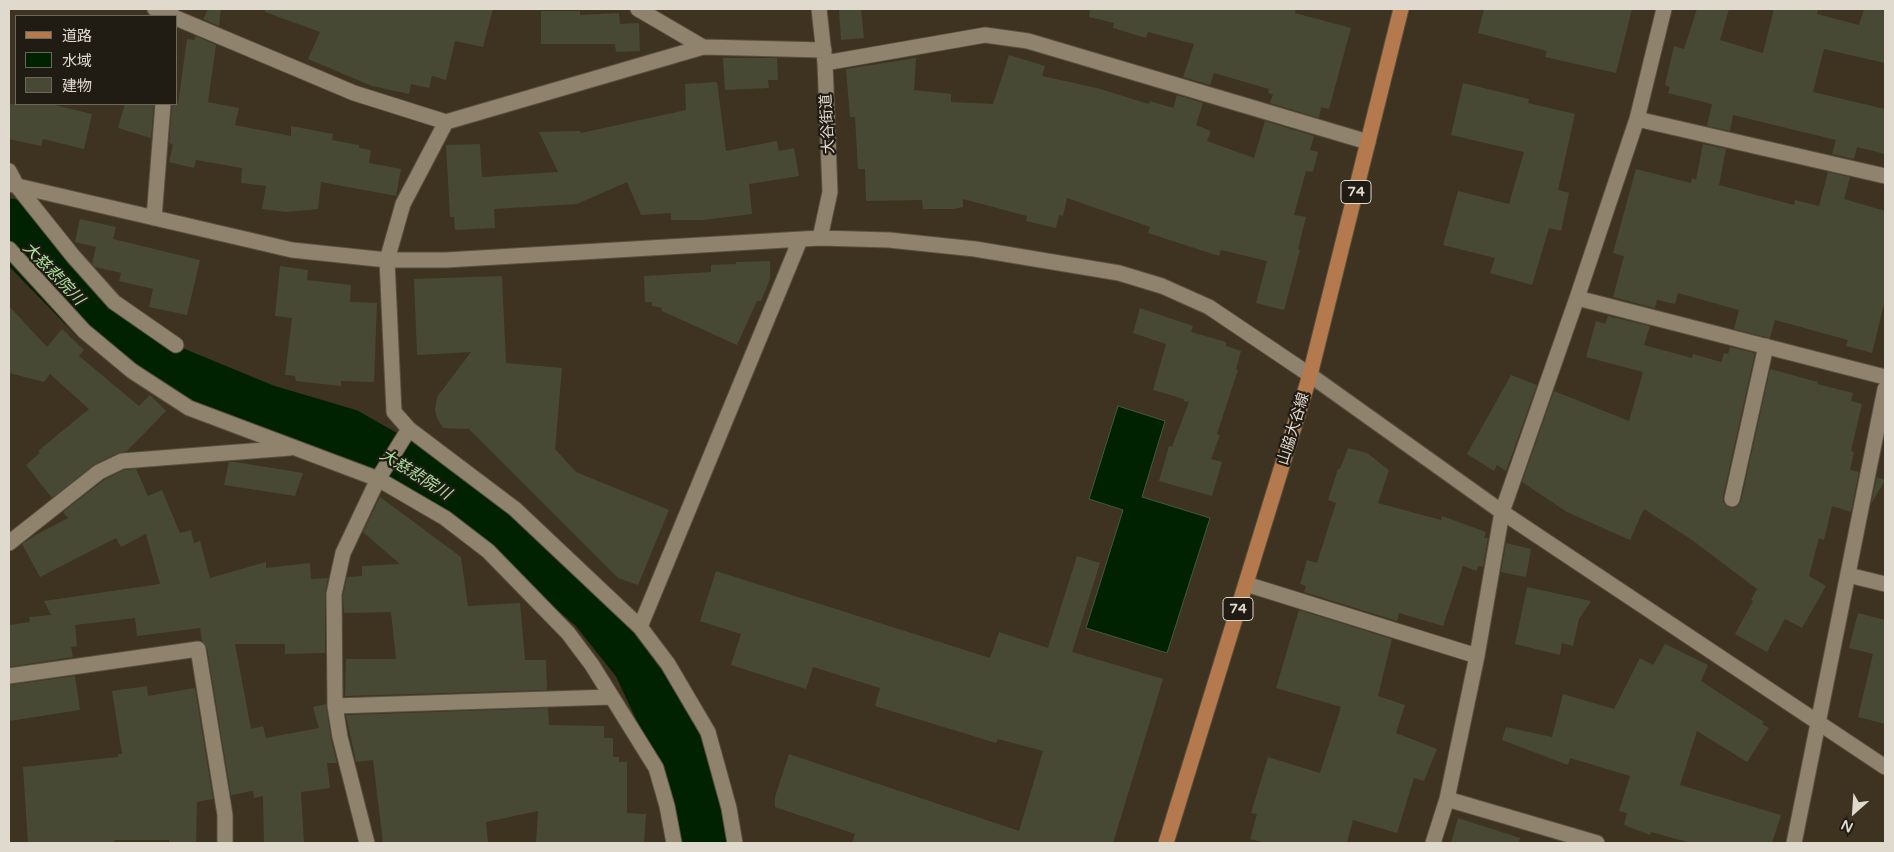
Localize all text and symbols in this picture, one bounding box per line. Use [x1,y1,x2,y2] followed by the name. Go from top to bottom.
[15,15,178,105] legend
[62,27,92,45] text: 道路
[62,52,92,70] text: 水域
[62,77,92,95] text: 建物
[817,94,839,154] street label: 大谷街道
[1341,180,1371,203] road number: 74
[18,239,88,309] water label: 大慈悲院川
[1274,391,1314,467] street label: 山脇大谷線
[376,446,454,504] water label: 大慈悲院川
[1223,598,1253,620] road number: 74
[1829,787,1879,837] north arrow
[1838,816,1856,836] text: N

